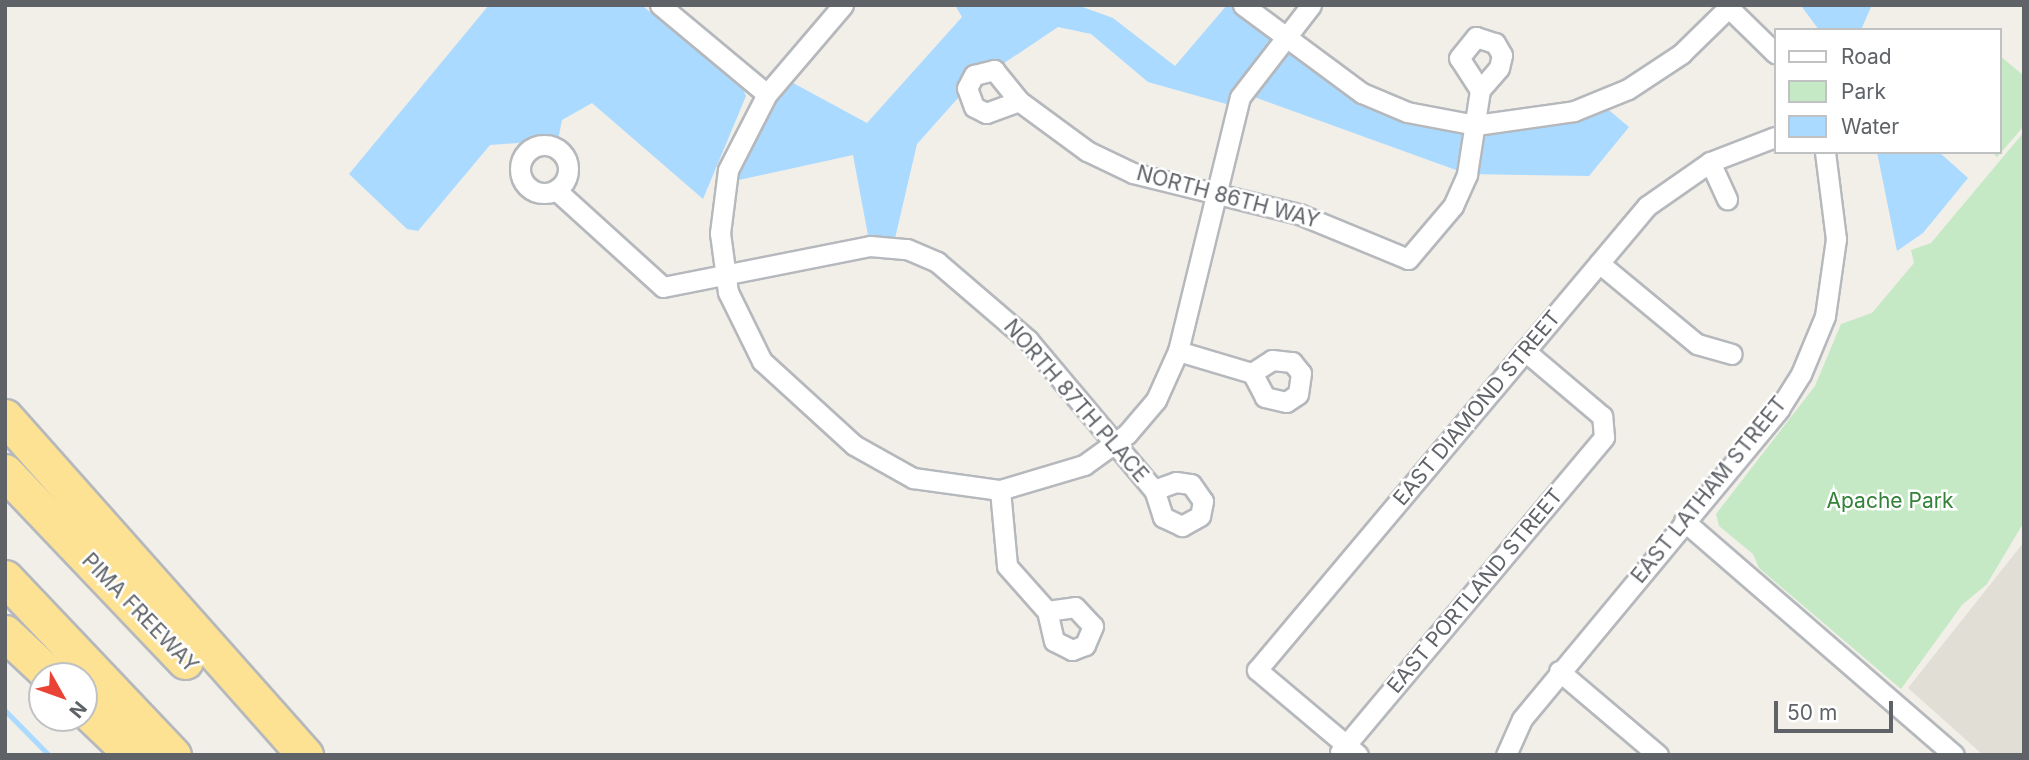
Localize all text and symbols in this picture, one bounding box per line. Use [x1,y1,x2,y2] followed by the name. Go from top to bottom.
[1773,28,2001,154] legend
[1841,44,1892,69] text: Road
[1841,79,1886,104] text: Park
[1841,114,1899,139] text: Water
[1134,160,1322,234] street label: NORTH 86TH WAY
[1388,305,1566,511] street label: EAST DIAMOND STREET
[998,314,1154,488] street label: NORTH 87TH PLACE
[1626,392,1792,588] street label: EAST LATHAM STREET
[1382,484,1568,698] street label: EAST PORTLAND STREET
[1827,488,1953,514] park label: Apache Park
[77,548,203,678] street label: PIMA FREEWAY
[28,662,98,732] north arrow
[1777,686,1896,730] scale bar
[64,697,91,722] text: N
[1787,700,1837,725] text: 50 m

